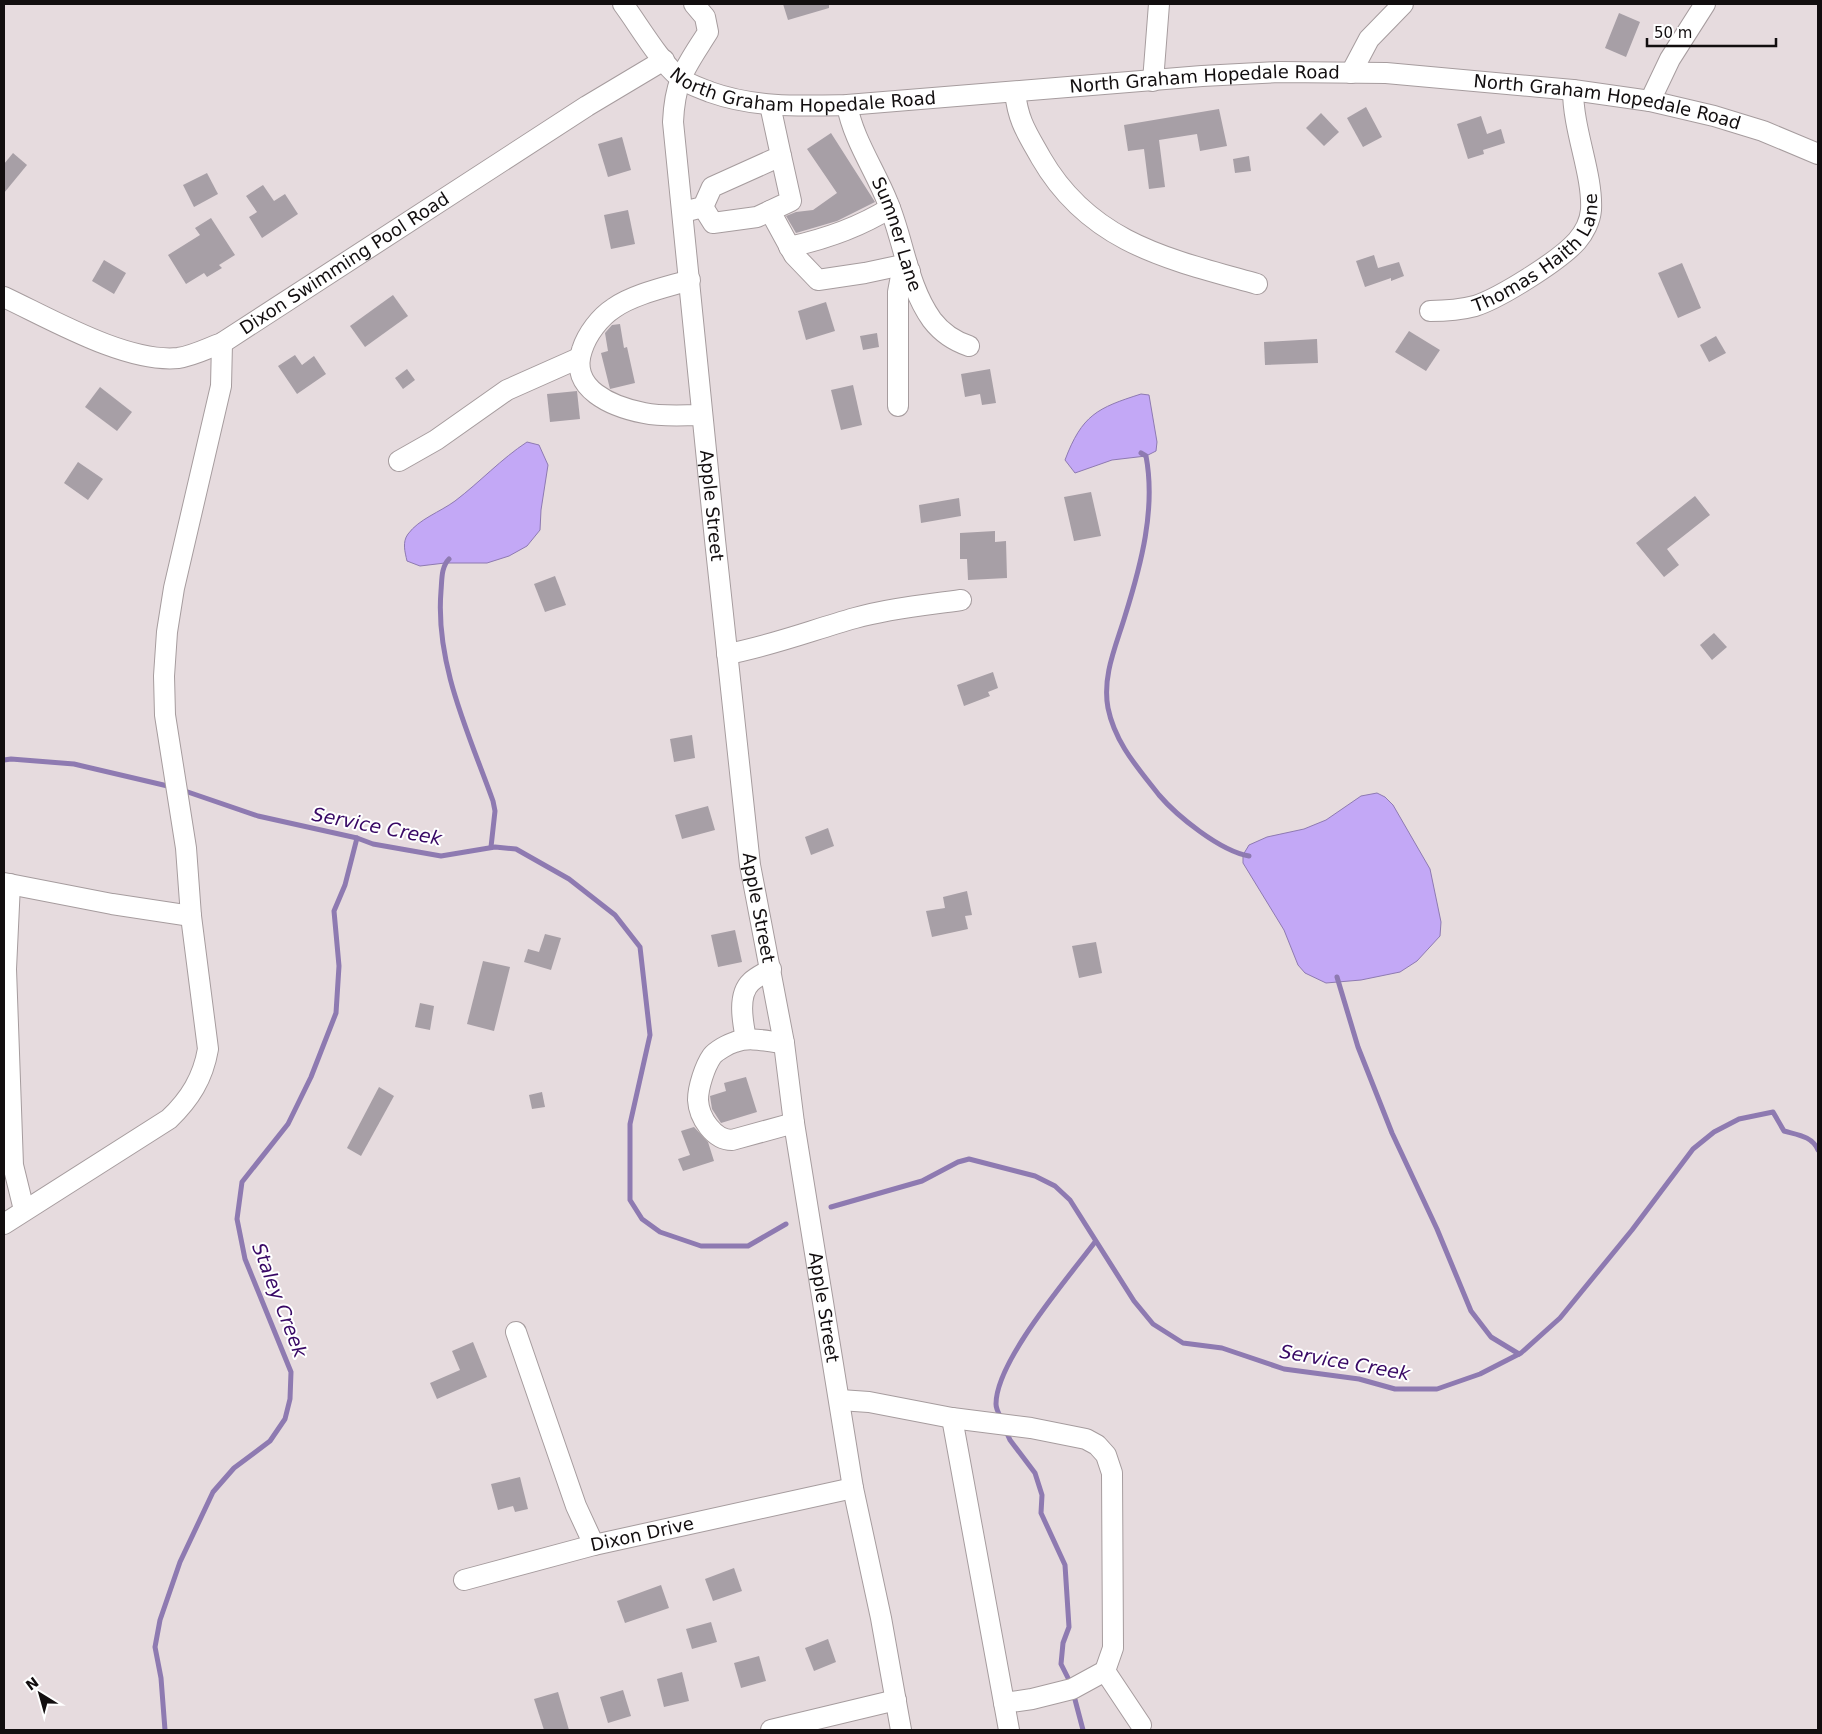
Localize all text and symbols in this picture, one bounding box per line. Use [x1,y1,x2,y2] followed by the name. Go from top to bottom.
[1647,15,1776,47] scale bar
[1654,24,1692,42] text: 50 m
[1069,61,1340,97] street label: North Graham Hopedale Road
[666,63,937,116] street label: North Graham Hopedale Road
[1473,70,1744,134] street label: North Graham Hopedale Road
[868,173,926,294] street label: Sumner Lane
[236,187,453,339] street label: Dixon Swimming Pool Road
[1468,193,1601,317] street label: Thomas Haith Lane
[696,449,728,562] street label: Apple Street
[310,803,445,850] water label: Service Creek
[739,851,779,964] street label: Apple Street
[248,1240,312,1361] water label: Staley Creek
[805,1250,844,1364] street label: Apple Street
[1278,1340,1413,1384] water label: Service Creek
[588,1512,696,1555] street label: Dixon Drive
[15,1669,65,1719] north arrow
[23,1674,42,1694] text: N

